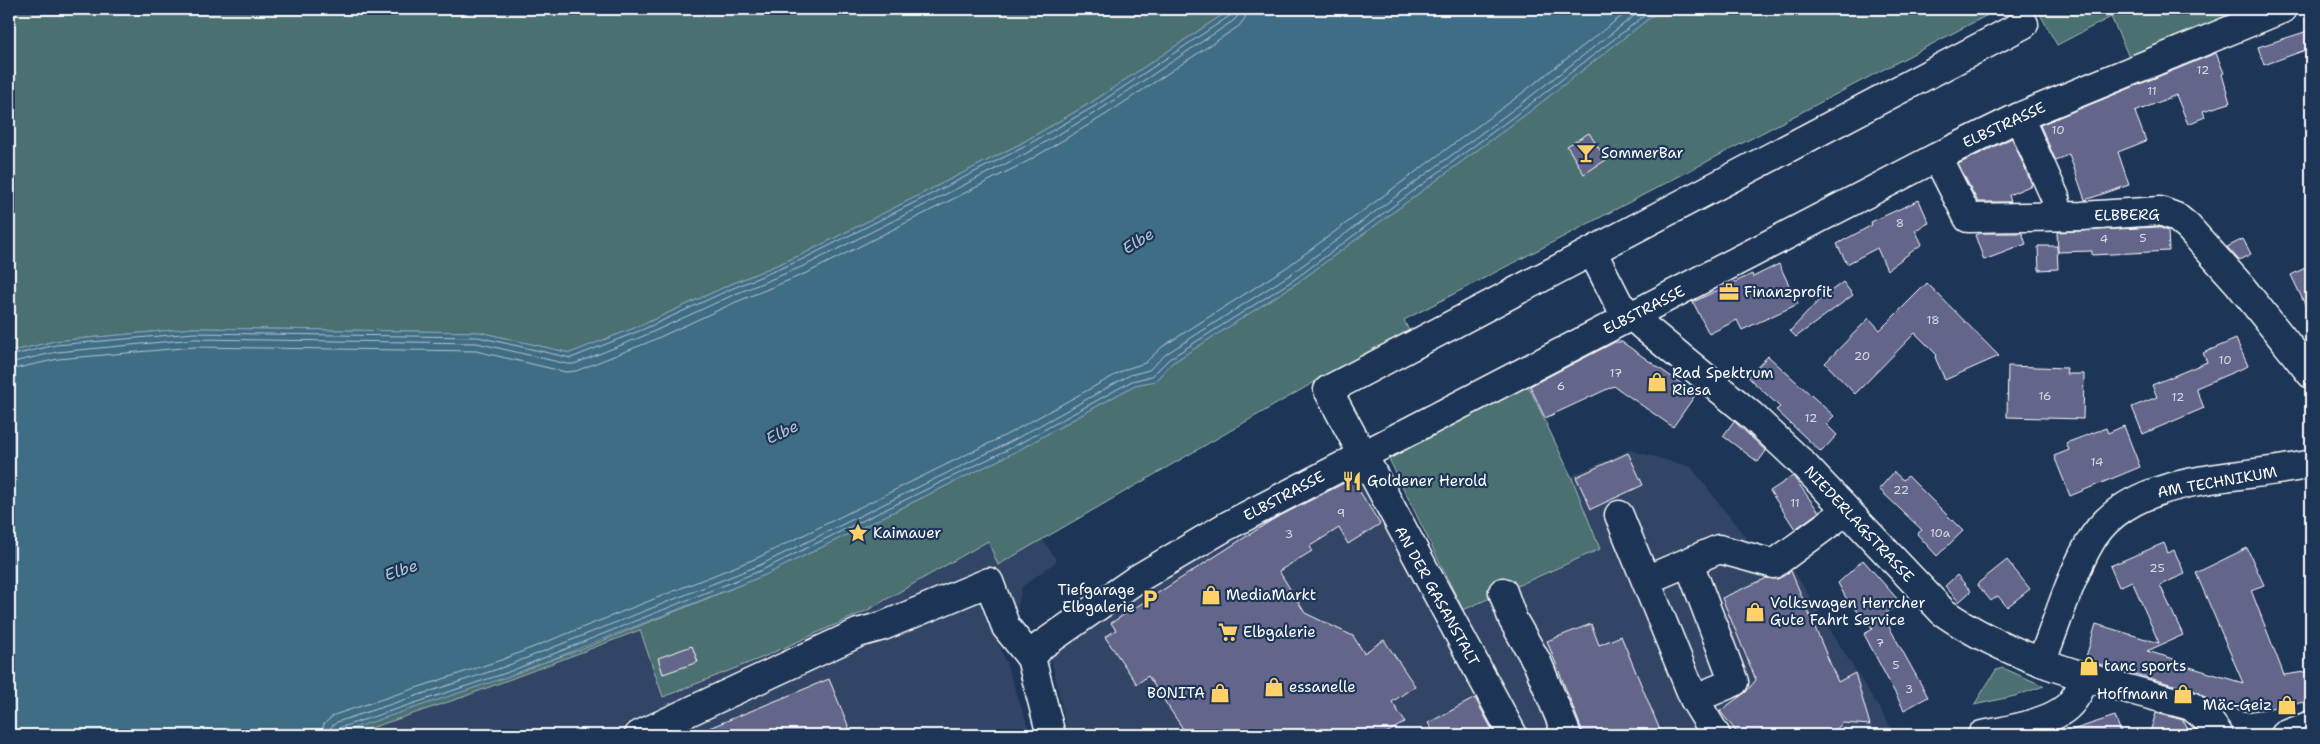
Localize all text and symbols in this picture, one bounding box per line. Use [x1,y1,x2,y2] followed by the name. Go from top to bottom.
[2197,62,2209,78] house number: 12
[2147,83,2157,99] house number: 11
[1959,97,2049,153] street label: ELBSTRASSE
[2051,122,2065,138] house number: 10
[1575,142,1597,164] bar icon: SommerBar
[1601,143,1684,163] place label: SommerBar
[2094,204,2160,226] street label: ELBBERG
[1896,215,1904,231] house number: 8
[1118,223,1158,259] water label: Elbe
[2139,230,2147,246] house number: 5
[2100,231,2108,247] house number: 4
[1600,281,1688,339] street label: ELBSTRASSE
[1718,281,1740,303] office icon: Finanzprofit
[1744,282,1833,302] place label: Finanzprofit
[1926,312,1940,328] house number: 18
[1854,348,1870,364] house number: 20
[2218,352,2232,368] house number: 10
[1672,363,1774,400] place label: Rad Spektrum Riesa
[1610,365,1622,381] house number: 17
[1646,371,1668,393] shop icon: Rad Spektrum Riesa
[1557,378,1565,394] house number: 6
[2038,388,2052,404] house number: 16
[2172,389,2184,405] house number: 12
[1805,410,1817,426] house number: 12
[762,415,802,449] water label: Elbe
[2091,454,2103,470] house number: 14
[1800,461,1918,587] street label: NIEDERLAGSTRASSE
[2156,462,2278,502] street label: AM TECHNIKUM
[1240,466,1328,526] street label: ELBSTRASSE
[1341,470,1363,492] restaurant icon: Goldener Herold
[1367,471,1488,491] place label: Goldener Herold
[1893,482,1909,498] house number: 22
[1790,495,1800,511] house number: 11
[1337,505,1345,521] house number: 9
[847,522,869,544] place icon: Kaimauer
[1390,522,1484,670] street label: AN DER GASANSTALT
[873,523,941,543] place label: Kaimauer
[1930,525,1951,541] house number: 10a
[1285,526,1293,542] house number: 3
[382,555,420,585] water label: Elbe
[2149,560,2165,576] house number: 25
[1058,580,1135,617] place label: Tiefgarage Elbgalerie
[1200,584,1222,606] shop icon: MediaMarkt
[1226,585,1316,605] place label: MediaMarkt
[1139,588,1161,610] parking icon: Tiefgarage Elbgalerie
[1770,593,1926,630] place label: Volkswagen Herrcher Gute Fahrt Service
[1744,601,1766,623] shop icon: Volkswagen Herrcher Gute Fahrt Service
[1217,621,1239,643] supermarket icon: Elbgalerie
[1243,622,1316,642] place label: Elbgalerie
[1876,635,1884,651] house number: 7
[2078,655,2100,677] shop icon: tanc sports
[2104,656,2186,676] place label: tanc sports
[1892,657,1900,673] house number: 5
[1263,676,1285,698] shop icon: essanelle
[1289,677,1356,697] place label: essanelle
[1905,681,1913,697] house number: 3
[1209,682,1231,704] shop icon: BONITA
[1147,683,1205,703] place label: BONITA
[2172,683,2194,705] shop icon: Hoffmann
[2097,684,2168,704] place label: Hoffmann
[2276,694,2298,716] shop icon: Mäc-Geiz
[2203,695,2272,715] place label: Mäc-Geiz

